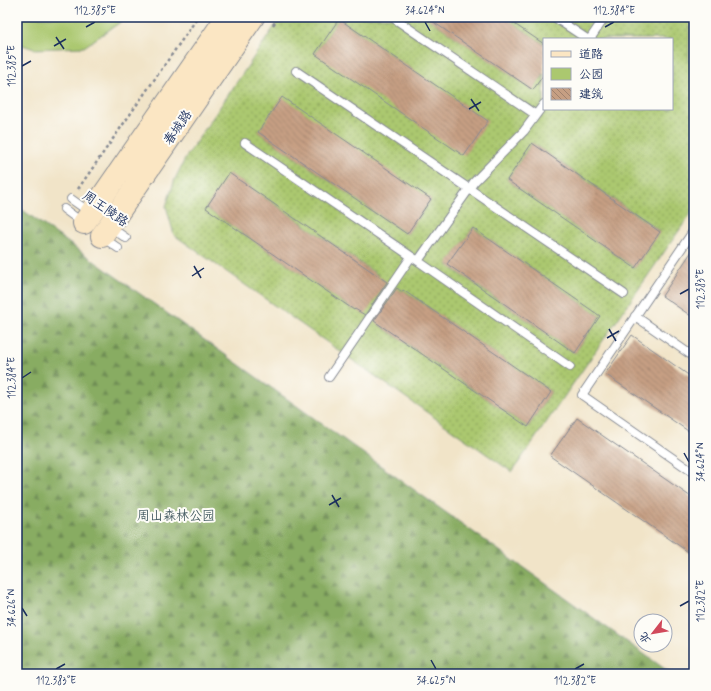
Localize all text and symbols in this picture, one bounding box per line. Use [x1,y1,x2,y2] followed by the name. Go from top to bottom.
[74,4,116,18] text: 112.385°E
[405,4,445,18] text: 34.624°N
[593,4,635,18] text: 112.384°E
[543,38,673,110] legend
[5,45,19,87] text: 112.385°E
[579,47,603,63] text: 道路
[579,67,603,83] text: 公园
[579,87,603,103] text: 建筑
[160,107,196,149] street label: 春城路
[79,187,131,231] street label: 周王陵路
[694,269,708,309] text: 112.383°E
[5,357,19,399] text: 112.384°E
[694,442,708,482] text: 34.624°N
[137,508,215,525] park label: 周山森林公园
[694,580,708,622] text: 112.382°E
[5,589,19,627] text: 34.626°N
[633,613,673,653] north arrow
[636,629,654,646] text: 北
[36,674,76,688] text: 112.383°E
[417,674,456,688] text: 34.625°N
[554,674,596,688] text: 112.382°E

